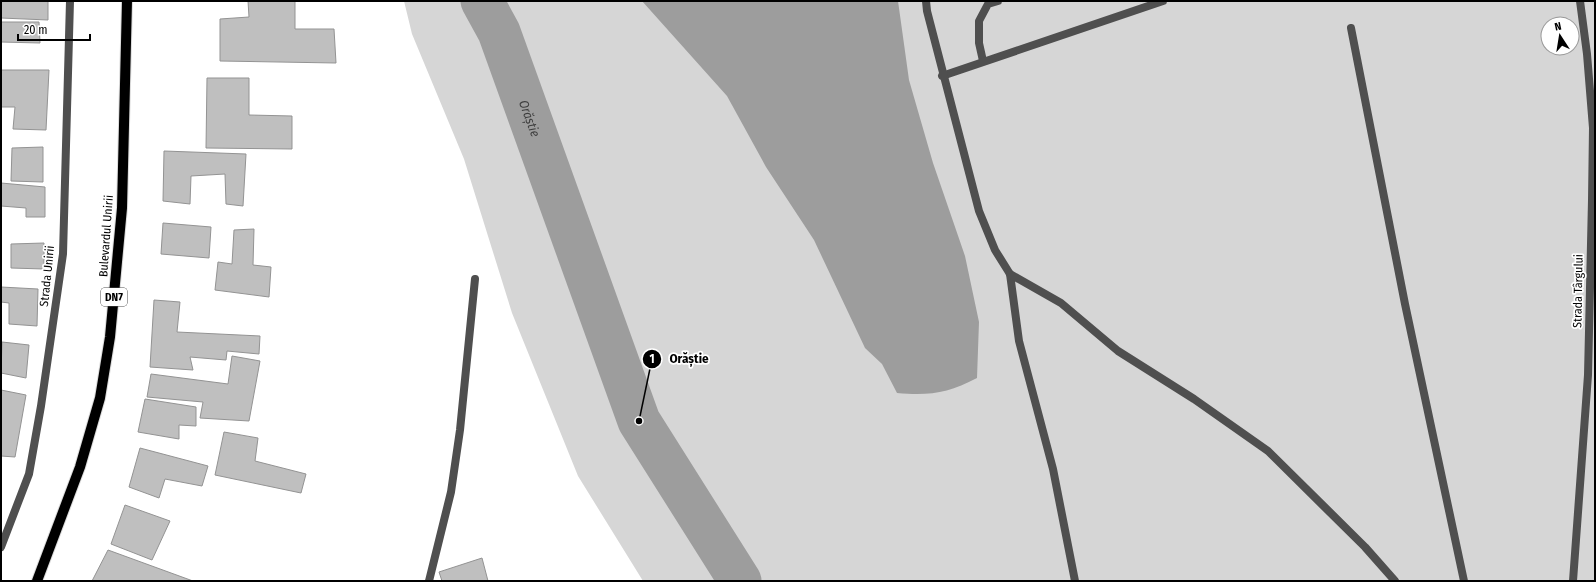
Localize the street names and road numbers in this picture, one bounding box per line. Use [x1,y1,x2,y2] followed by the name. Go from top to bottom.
[96,195,116,277] street label: Bulevardul Unirii
[37,245,57,307] street label: Strada Unirii
[1570,254,1586,328] street label: Strada Târgului
[101,288,127,306] road number: DN7

